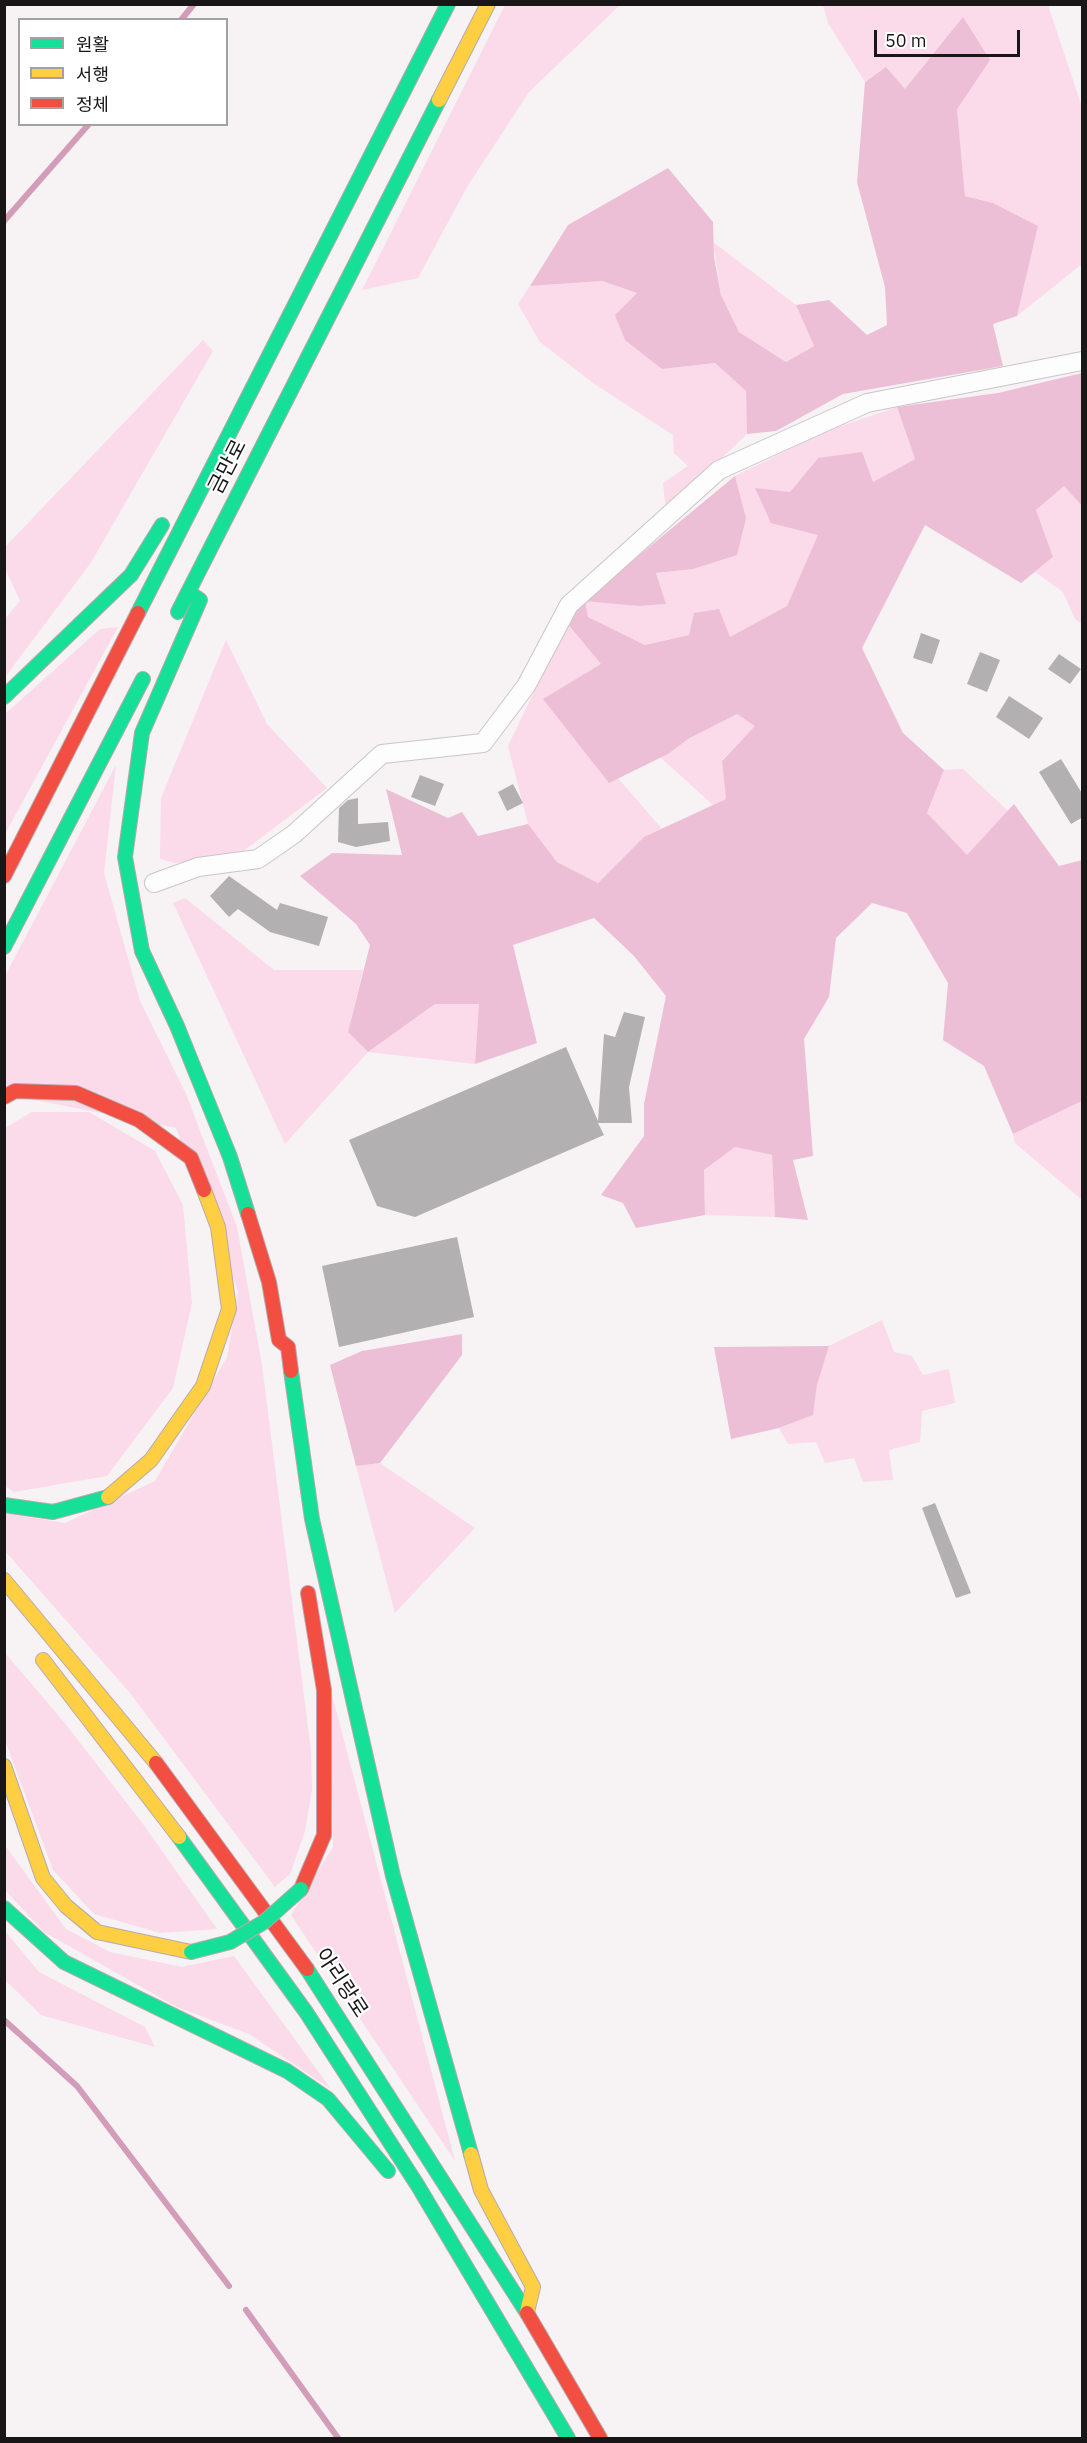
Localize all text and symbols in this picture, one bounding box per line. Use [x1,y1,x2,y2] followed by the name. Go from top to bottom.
[18,18,228,126] legend
[877,18,1022,56] scale bar
[885,29,927,52] text: 50 m
[76,33,109,56] text: 원활
[76,63,109,86] text: 서행
[76,93,109,116] text: 정체
[204,435,252,499] street label: 금만로
[309,1944,373,2022] street label: 아리랑로

